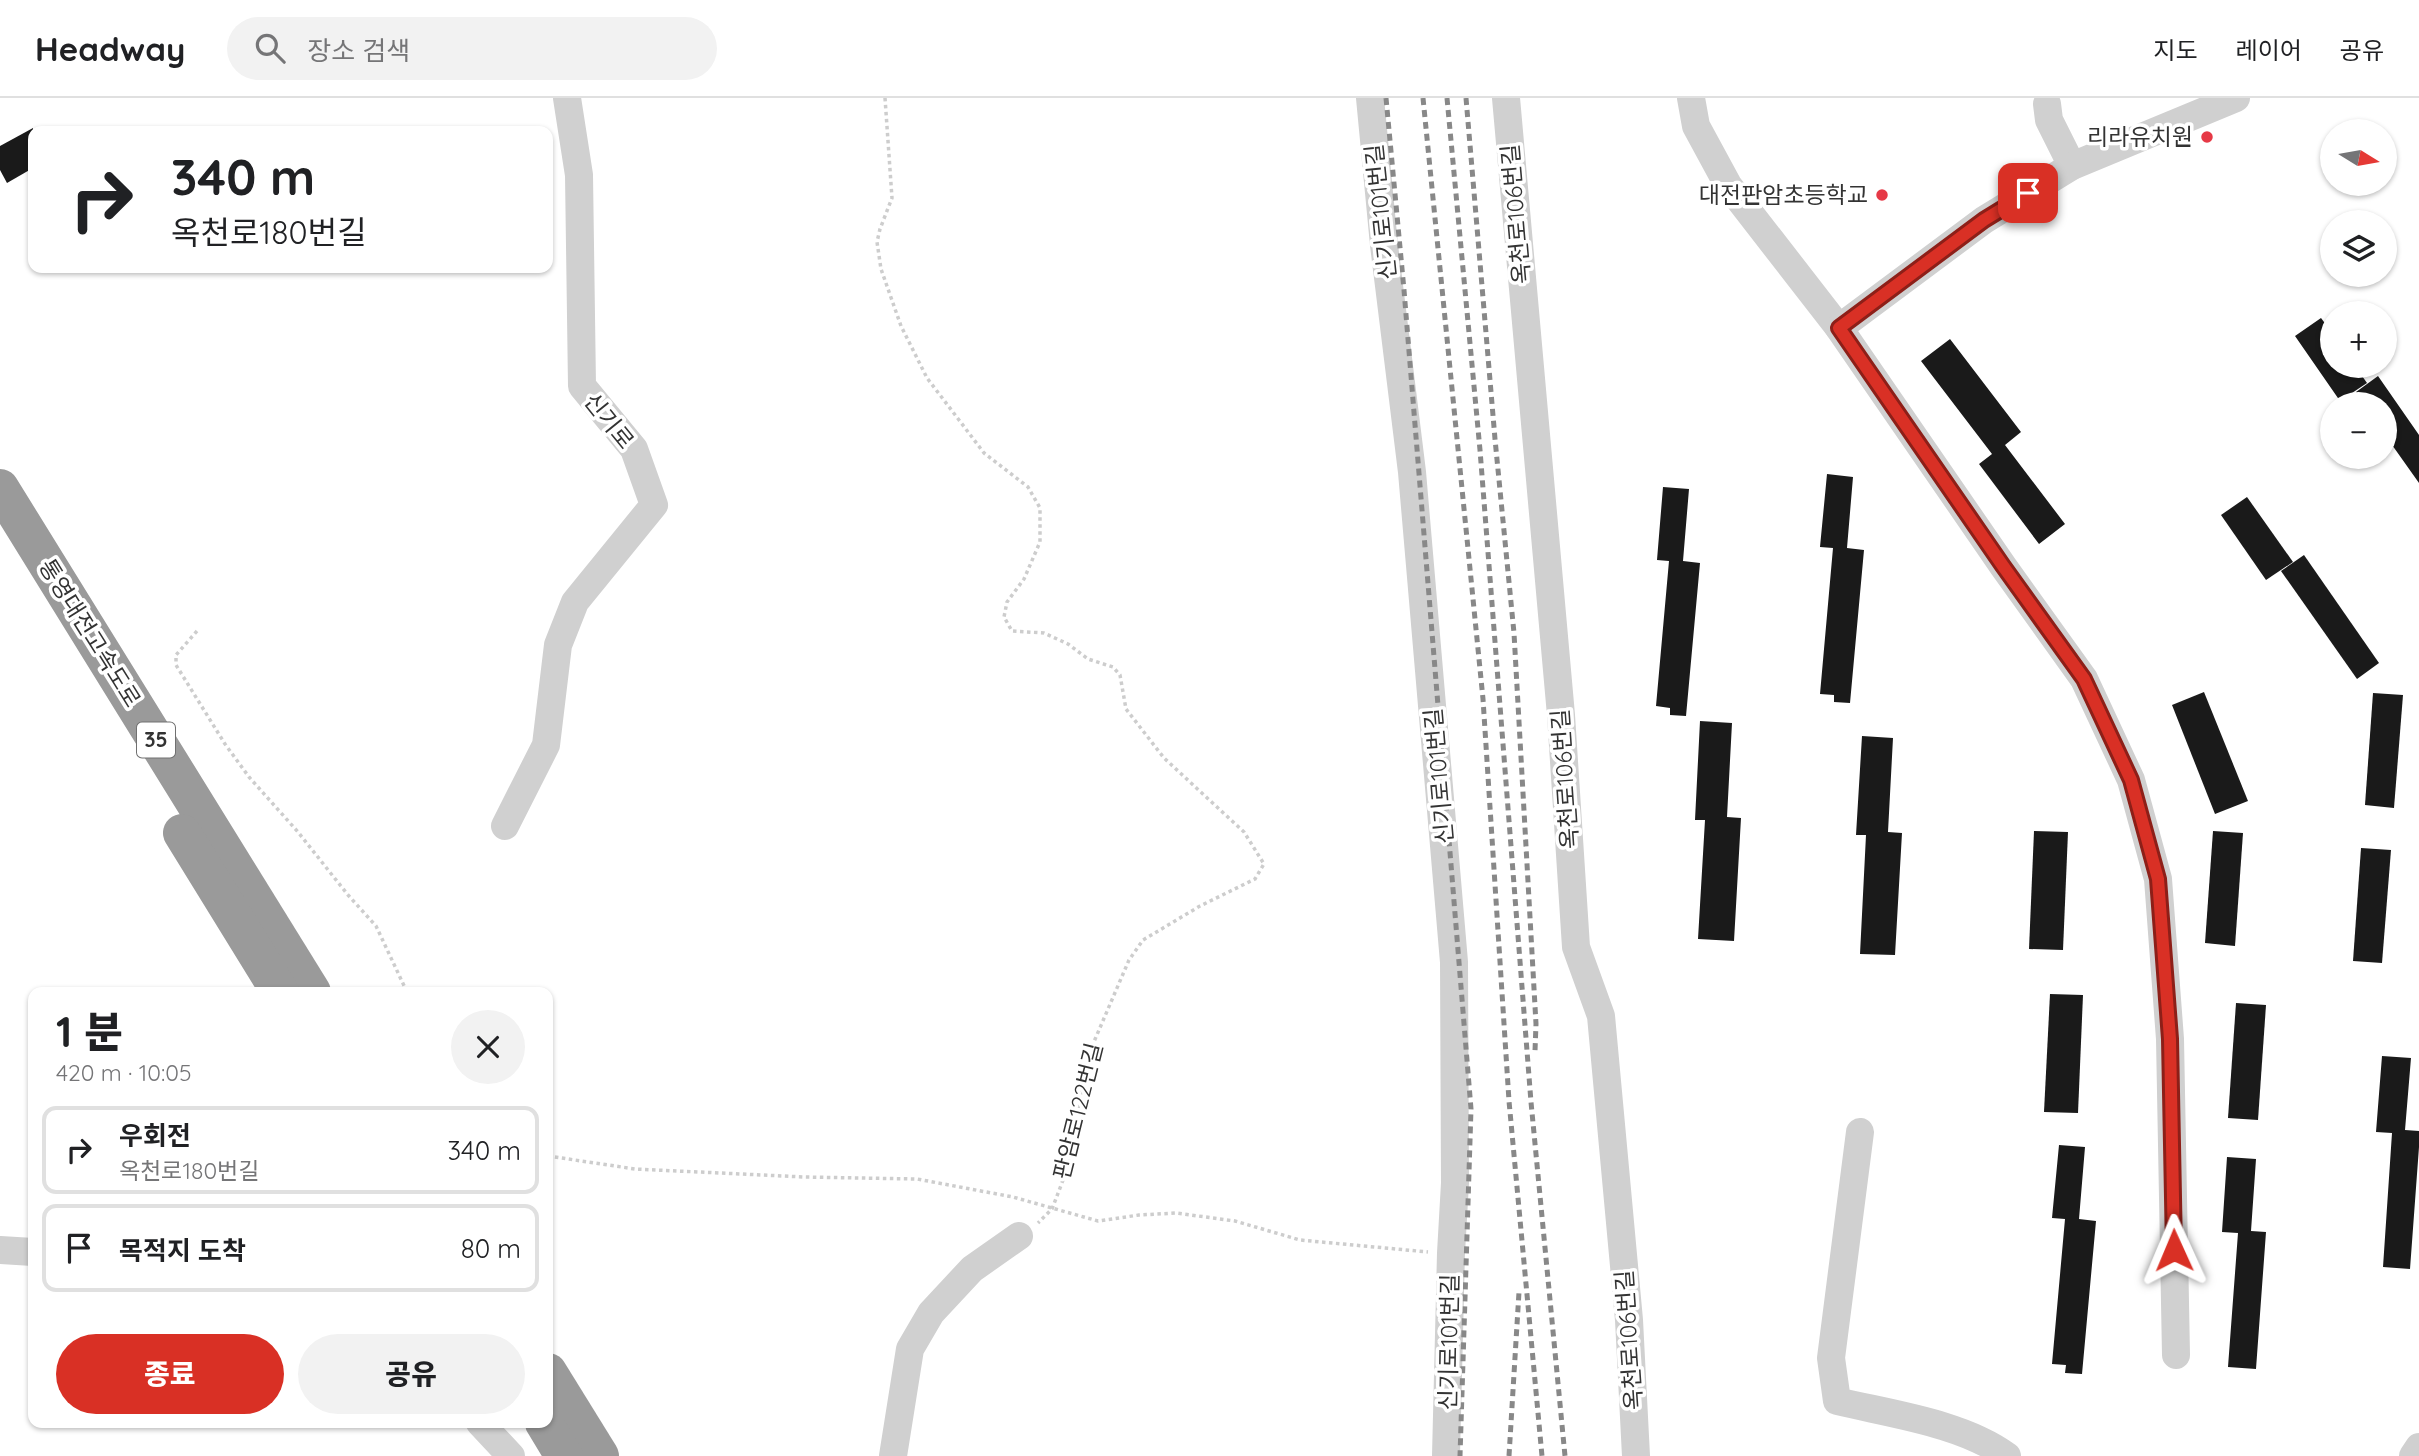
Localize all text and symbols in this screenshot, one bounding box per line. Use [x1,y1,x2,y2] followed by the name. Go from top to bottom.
[227,17,717,80] search box
[35,28,185,69] text: Headway
[251,29,289,67] icon: search
[307,34,410,67] text: 장소 검색
[2153,35,2198,65] text: 지도
[2236,35,2302,65] text: 레이어
[2340,35,2384,65] text: 공유
[2320,119,2398,196] north arrow
[2320,119,2397,469] map controls
[2087,122,2193,151] place label: 리라유치원
[2199,129,2215,145] marker: 리라유치원
[1359,143,1402,281] street label: 신기로101번길
[1495,143,1536,285] street label: 옥천로106번길
[171,146,315,207] text: 340 m
[56,154,147,245] icon: right
[1998,163,2058,223] pin
[2009,174,2047,212] icon: arrive
[1699,180,1868,209] place label: 대전판암초등학교
[1874,187,1890,203] marker: 대전판암초등학교
[2320,210,2397,287] button: layers
[171,212,366,252] text: 옥천로180번길
[2320,301,2397,378] button: +
[578,387,641,454] street label: 신기로
[2320,392,2397,469] button: −
[33,553,148,712] street label: 통영대전고속도로
[1418,707,1459,845] street label: 신기로101번길
[1545,708,1584,850] street label: 옥천로106번길
[137,722,175,758] road number: 35
[56,1005,123,1058] text: 1 분
[451,1010,525,1084] button: close
[1047,1040,1108,1182] street label: 판암로122번길
[56,1058,192,1087] text: 420 m · 10:05
[119,1119,191,1152] text: 우회전
[60,1131,98,1169] icon: right
[447,1134,521,1167] text: 340 m
[119,1156,259,1185] text: 옥천로180번길
[2137,1213,2211,1287] position arrow
[60,1229,98,1267] icon: arrive
[461,1232,521,1265] text: 80 m
[119,1234,246,1267] text: 목적지 도착
[1609,1269,1648,1411] street label: 옥천로106번길
[1433,1273,1464,1410] street label: 신기로101번길
[56,1334,284,1414] button: 종료
[298,1334,525,1414] button: 공유

